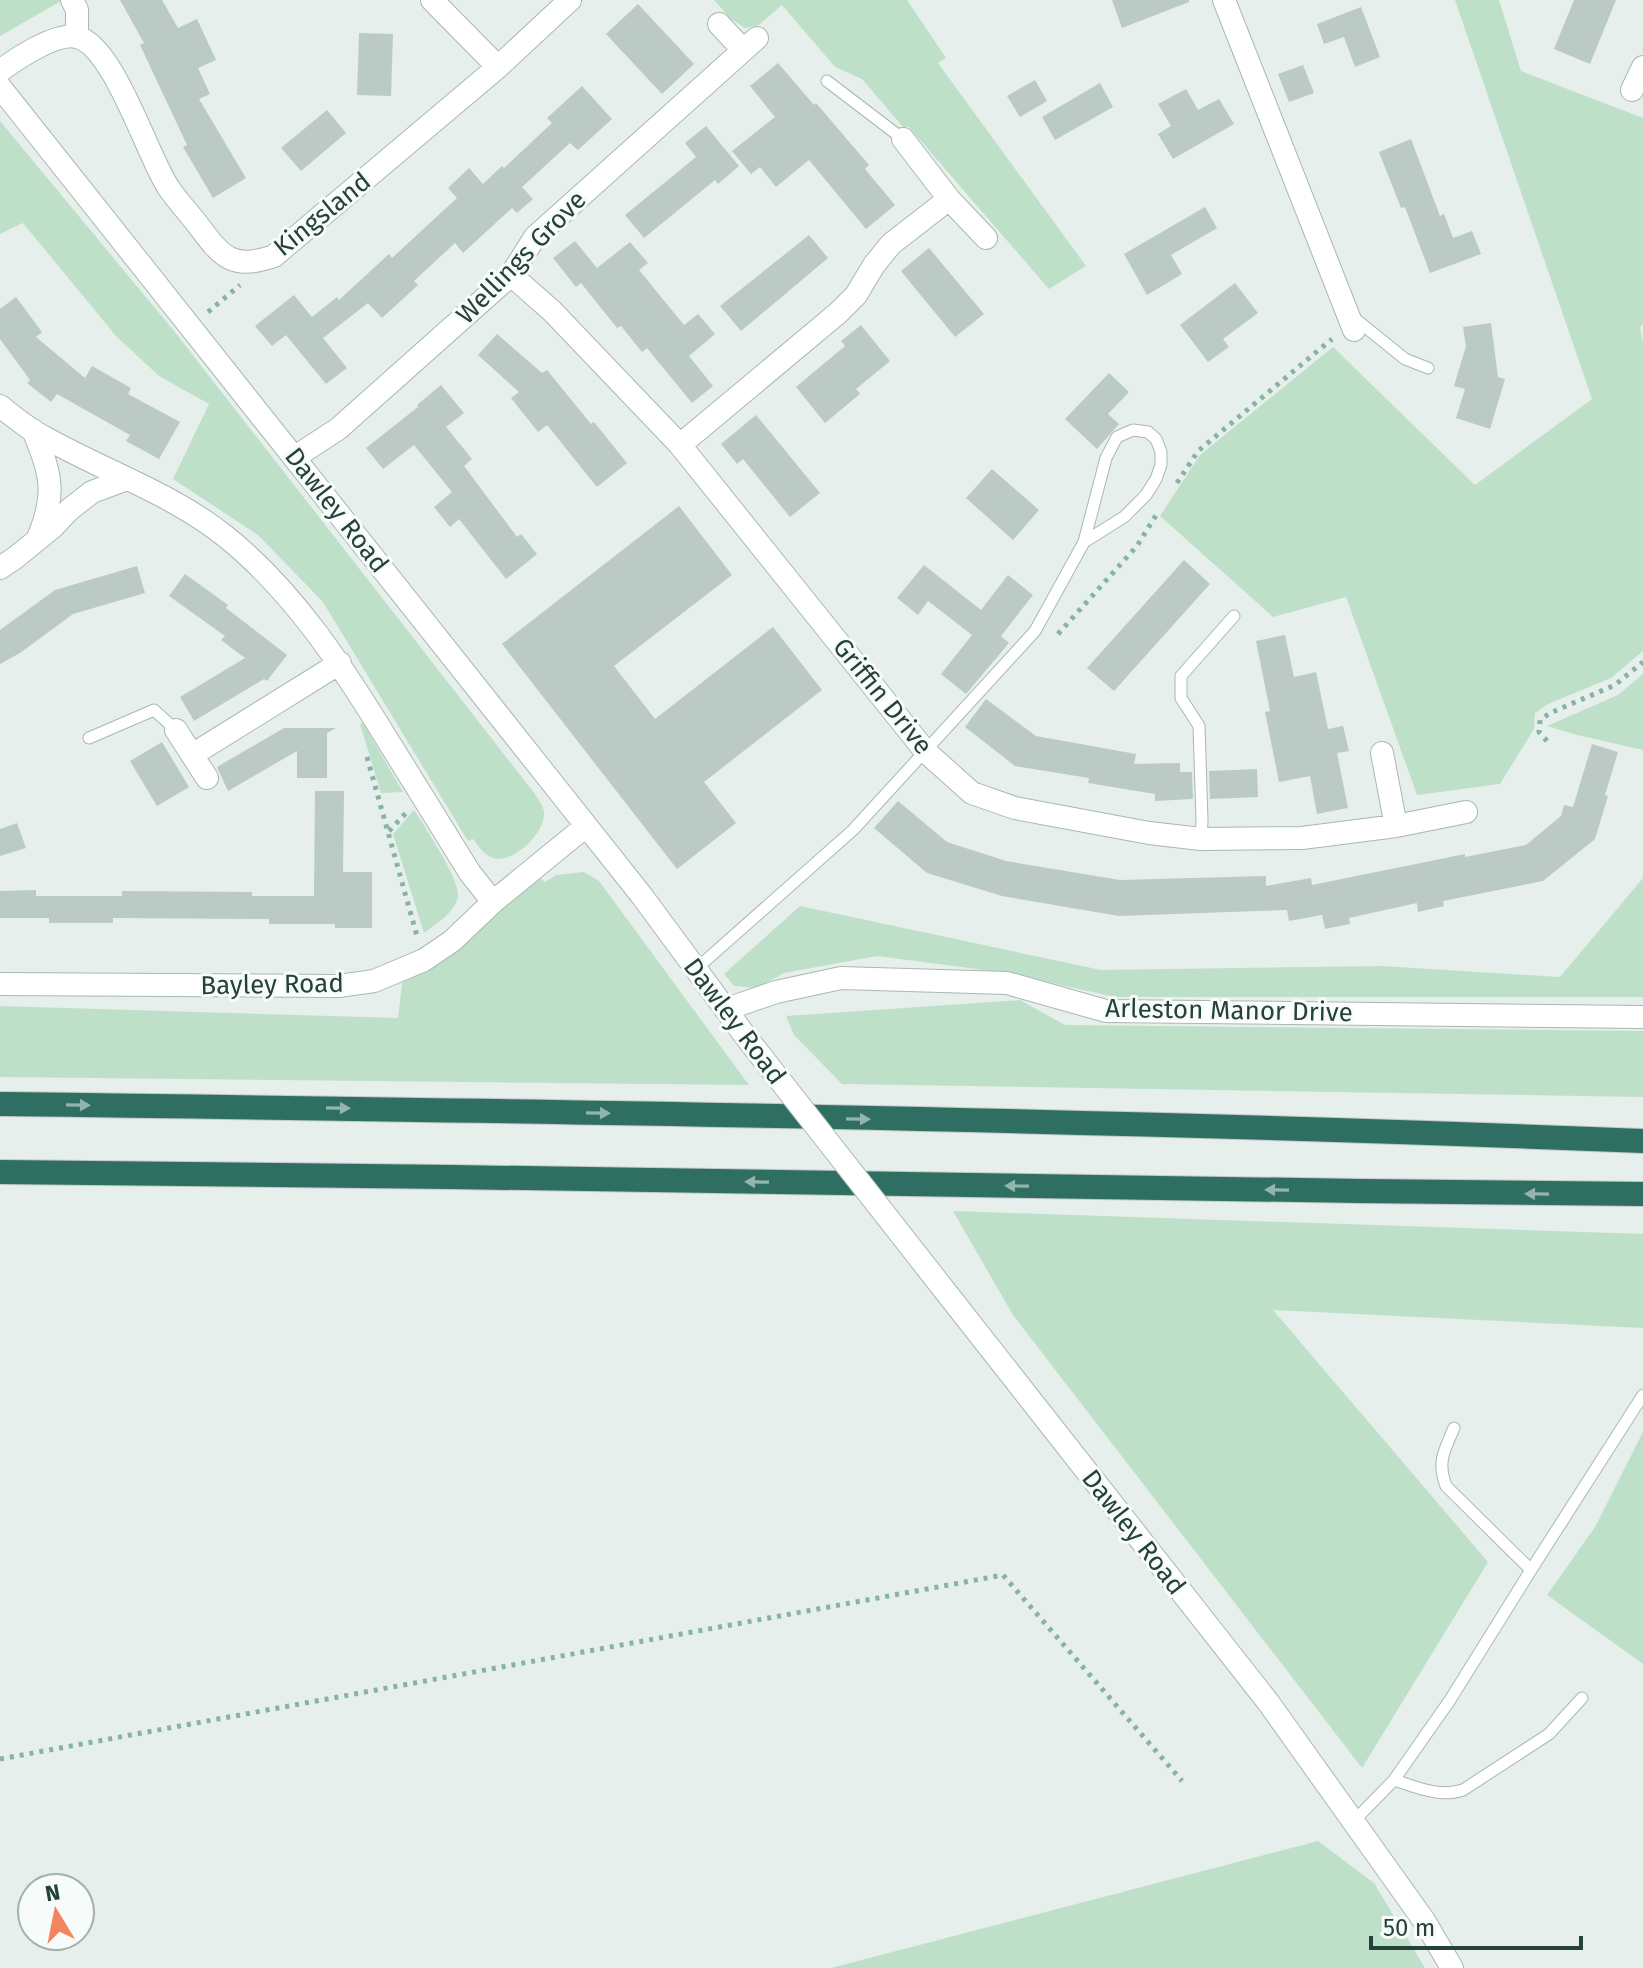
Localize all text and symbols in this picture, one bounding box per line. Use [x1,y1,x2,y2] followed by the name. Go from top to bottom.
[268,166,377,263] street label: Kingsland
[450,184,593,330] street label: Wellings Grove
[278,442,395,579] street label: Dawley Road
[826,632,939,761] street label: Griffin Drive
[677,952,792,1091] street label: Dawley Road
[200,968,344,1001] street label: Bayley Road
[1105,993,1353,1028] street label: Arleston Manor Drive
[66,1099,91,1111] one-way arrow
[326,1102,351,1114] one-way arrow
[586,1107,611,1119] one-way arrow
[846,1113,871,1125] one-way arrow
[744,1175,769,1188] one-way arrow
[1004,1180,1029,1192] one-way arrow
[1264,1184,1289,1196] one-way arrow
[1524,1188,1549,1200] one-way arrow
[1075,1464,1192,1601] street label: Dawley Road
[16,1872,96,1952] north arrow
[43,1878,62,1907] text: N
[1371,1900,1581,1950] scale bar
[1383,1914,1435,1942] text: 50 m

